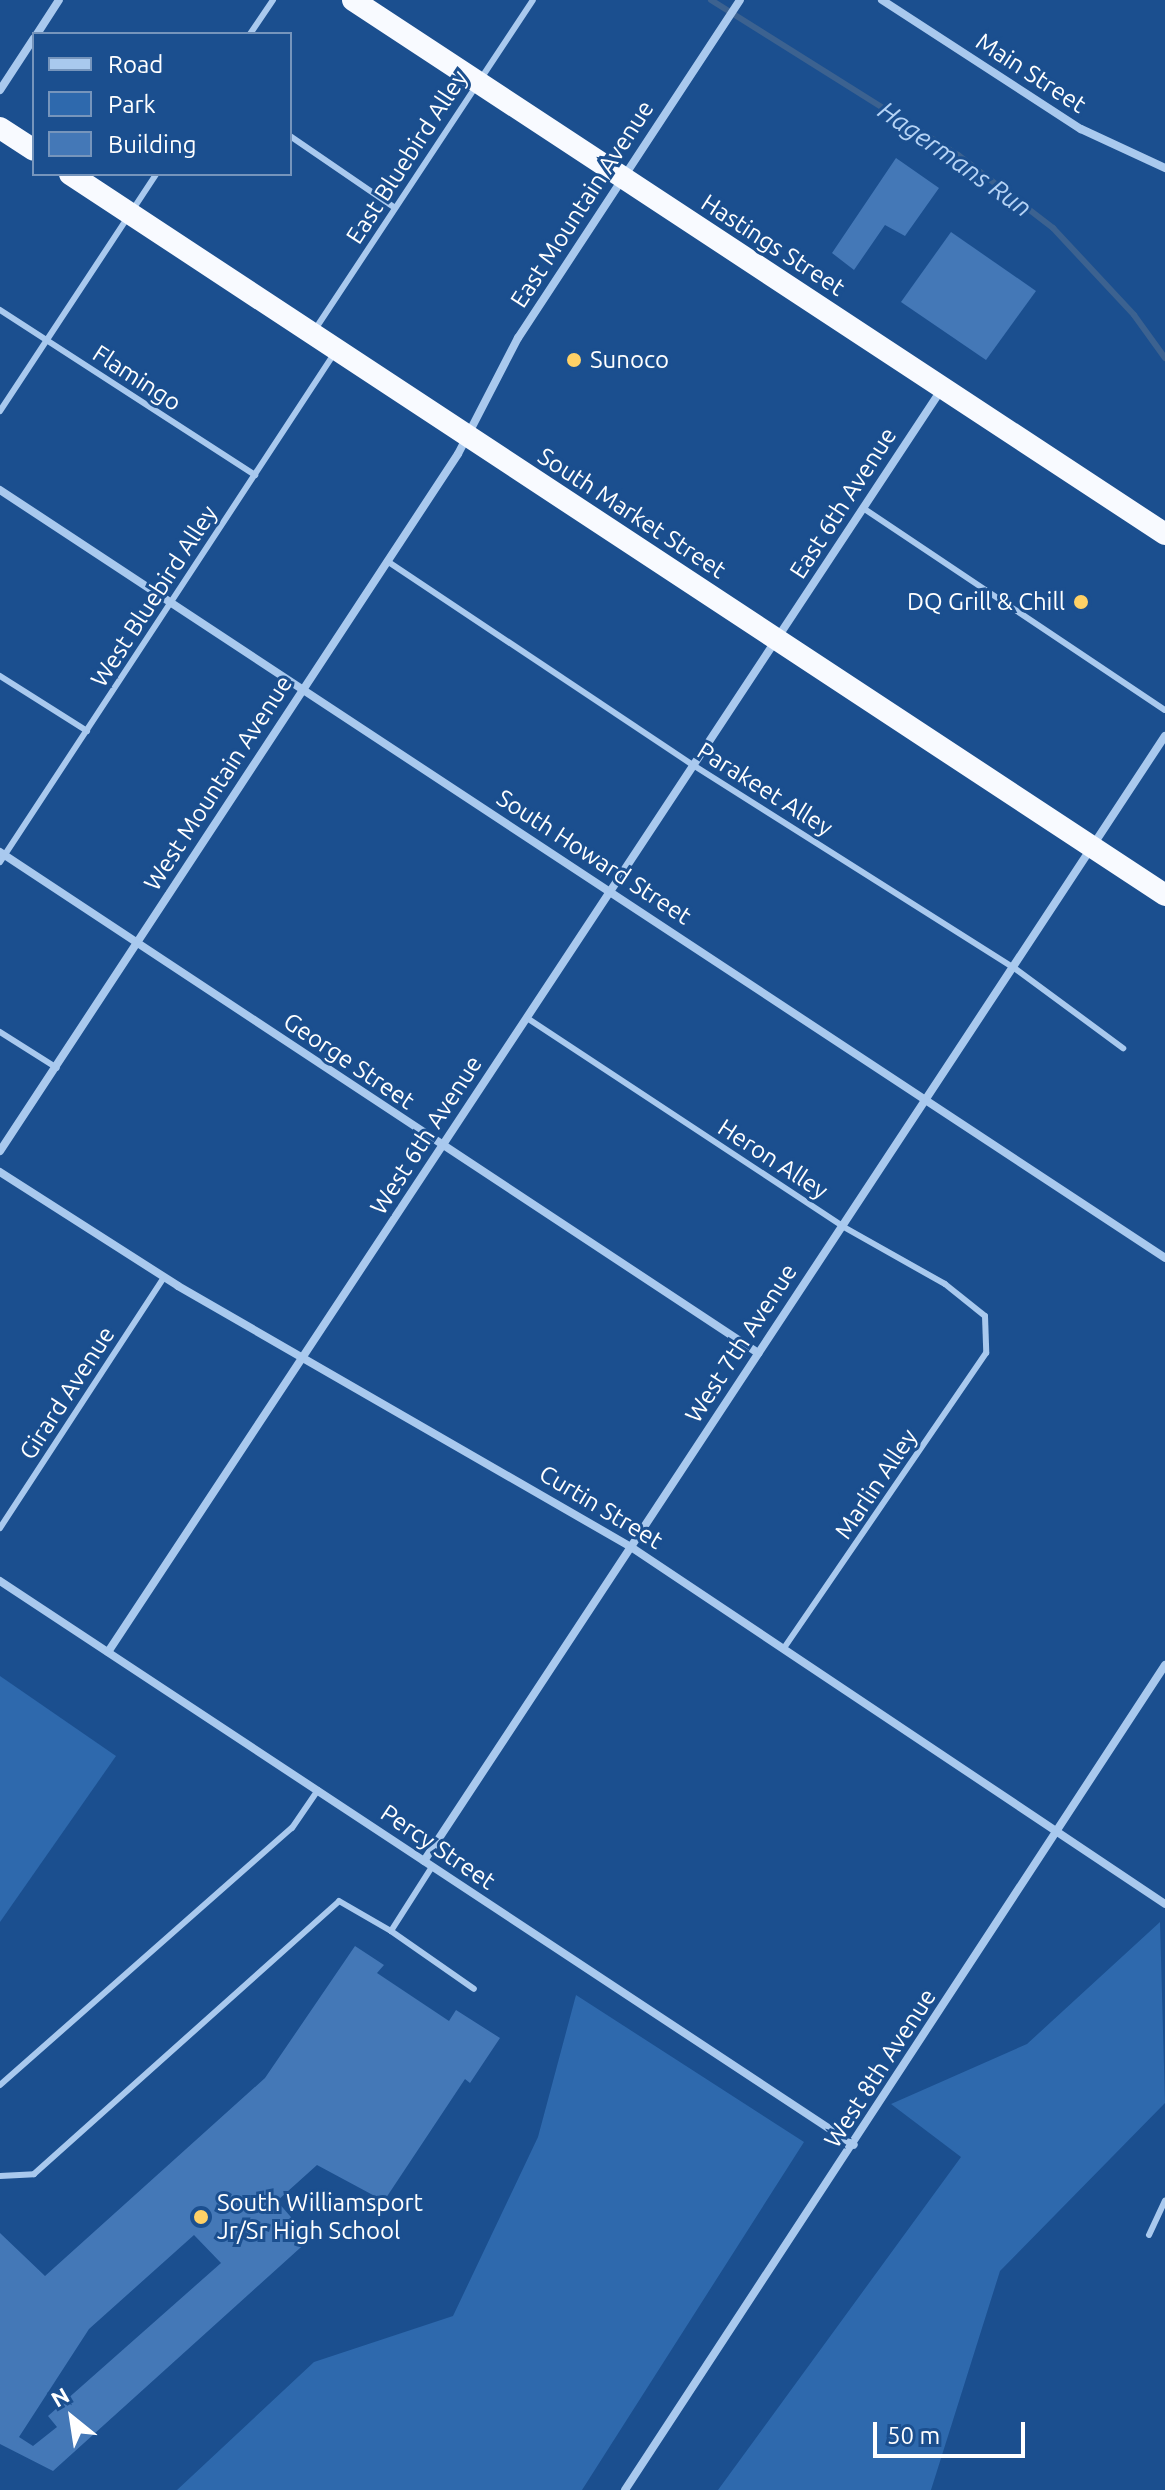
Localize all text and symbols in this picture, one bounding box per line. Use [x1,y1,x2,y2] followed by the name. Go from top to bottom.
[971,27,1091,119] street label: Main Street
[32,32,292,176] legend
[108,51,163,78] text: Road
[340,65,474,249] street label: East Bluebird Alley
[108,91,156,118] text: Park
[504,95,660,313] street label: East Mountain Avenue
[872,95,1038,223] water label: Hagermans Run
[108,131,196,158] text: Building
[696,188,850,302] street label: Hastings Street
[87,339,187,417] street label: Flamingo
[590,346,669,374] place label: Sunoco
[565,351,583,369] marker: Sunoco
[784,422,902,584] street label: East 6th Avenue
[533,442,731,584] street label: South Market Street
[85,500,223,692] street label: West Bluebird Alley
[907,588,1065,616] place label: DQ Grill & Chill
[1072,593,1090,611] marker: DQ Grill & Chill
[138,670,298,896] street label: West Mountain Avenue
[692,736,838,842] street label: Parakeet Alley
[491,783,697,931] street label: South Howard Street
[278,1007,420,1115] street label: George Street
[364,1050,488,1220] street label: West 6th Avenue
[713,1113,833,1205] street label: Heron Alley
[679,1258,803,1428] street label: West 7th Avenue
[13,1321,121,1465] street label: Girard Avenue
[829,1423,923,1545] street label: Marlin Alley
[534,1459,668,1555] street label: Curtin Street
[375,1798,501,1896] street label: Percy Street
[818,1983,942,2153] street label: West 8th Avenue
[217,2189,423,2245] place label: South Williamsport Jr/Sr High School
[192,2208,210,2226] marker: South Williamsport Jr/Sr High School
[32,2378,112,2458] north arrow
[46,2382,73,2412] text: N
[877,2406,1029,2456] scale bar
[887,2422,940,2449] text: 50 m

